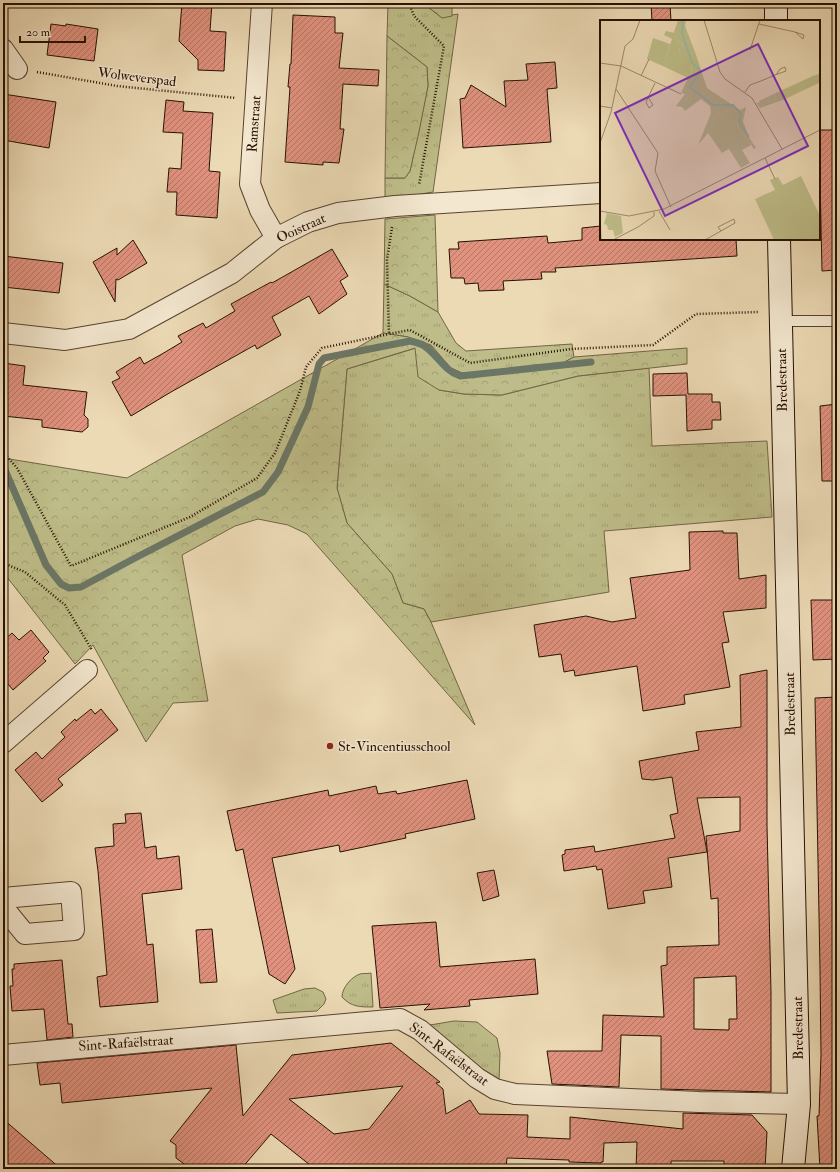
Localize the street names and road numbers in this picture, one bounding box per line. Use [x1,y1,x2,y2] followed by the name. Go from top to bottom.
[96,64,177,91] street label: Wolweverspad
[244,94,265,153] street label: Ramstraat
[274,209,329,246] street label: Ooistraat
[773,348,791,412] street label: Bredestraat
[781,672,799,736] street label: Bredestraat
[789,996,807,1060] street label: Bredestraat
[406,1019,492,1090] street label: Sint-Rafaëlstraat
[78,1031,175,1055] street label: Sint-Rafaëlstraat

